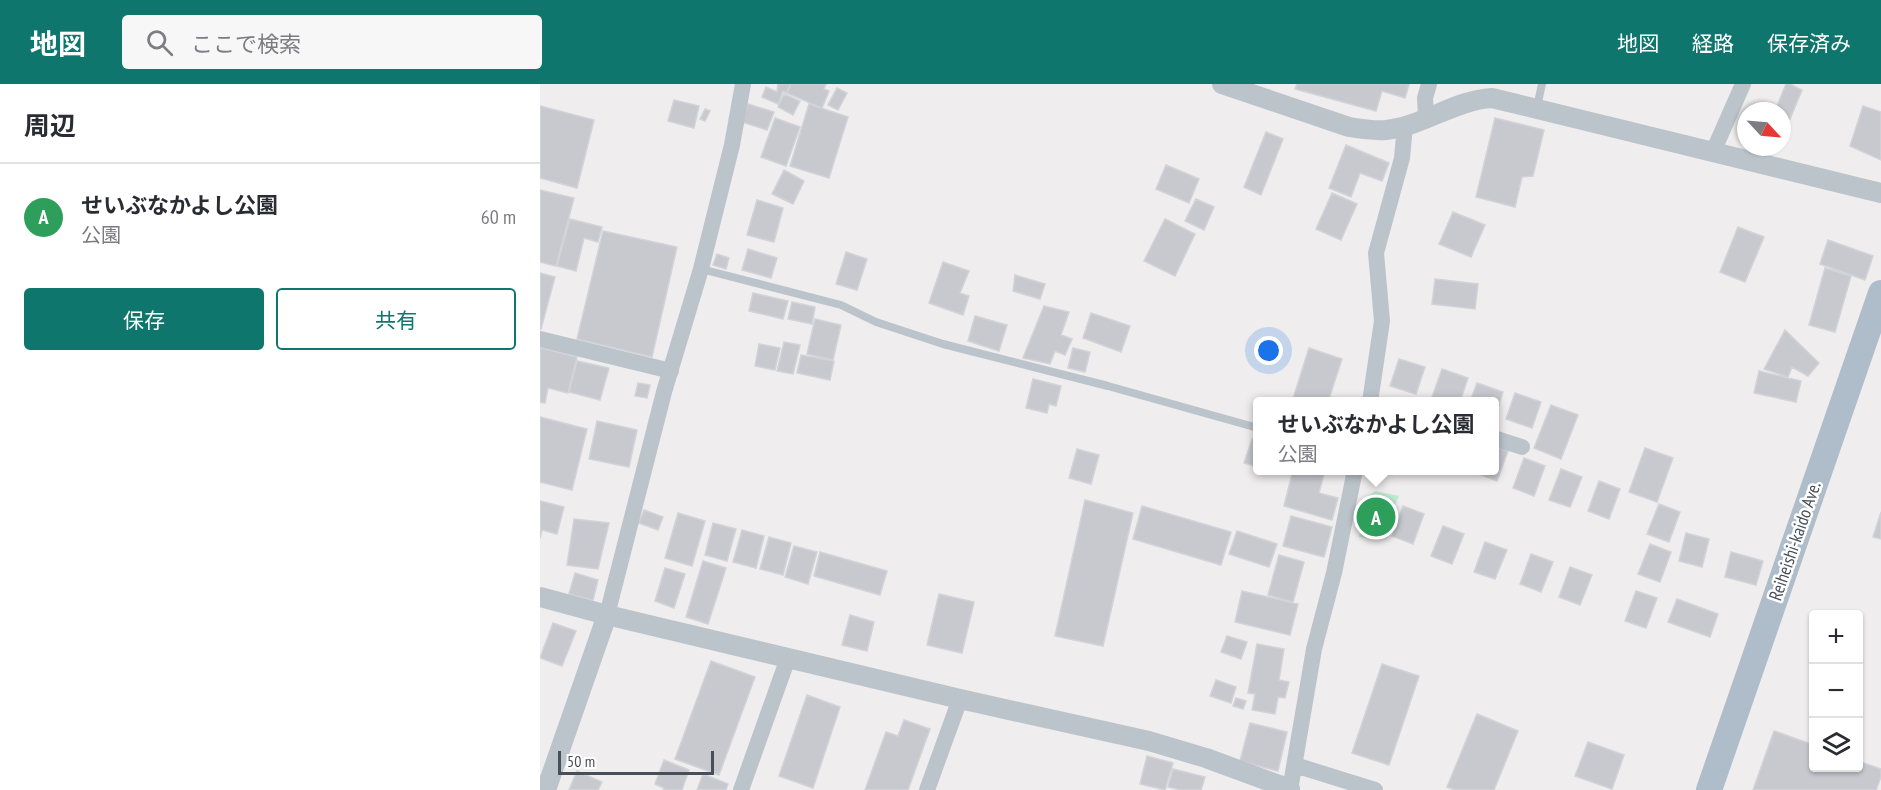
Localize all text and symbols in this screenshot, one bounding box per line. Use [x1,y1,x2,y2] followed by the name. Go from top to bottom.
[122,15,542,69] search box
[30,25,86,62] text: 地図
[143,26,176,59] icon: search
[191,30,301,58] text: ここで検索
[1617,30,1659,57] text: 地図
[1692,30,1734,57] text: 経路
[1767,30,1851,57] text: 保存済み
[1737,102,1791,156] north arrow
[24,109,76,142] text: 周辺
[81,191,278,219] text: せいぶなかよし公園
[38,204,49,230] text: A
[481,204,516,230] text: 60 m
[81,222,121,248] text: 公園
[24,288,264,350] button: 保存
[276,288,516,350] button: 共有
[1254,336,1283,365] your location
[1253,397,1499,475] popup
[1278,410,1474,438] text: せいぶなかよし公園
[1278,441,1318,467] text: 公園
[1763,478,1826,603] street label: Reiheishi-kaido Ave.
[1356,494,1396,540] pin: A
[1809,610,1863,772] map controls
[1809,610,1863,664] button: +
[1809,664,1863,718] button: −
[1809,718,1863,772] button: layers
[558,748,714,776] scale bar
[567,751,595,771] text: 50 m

